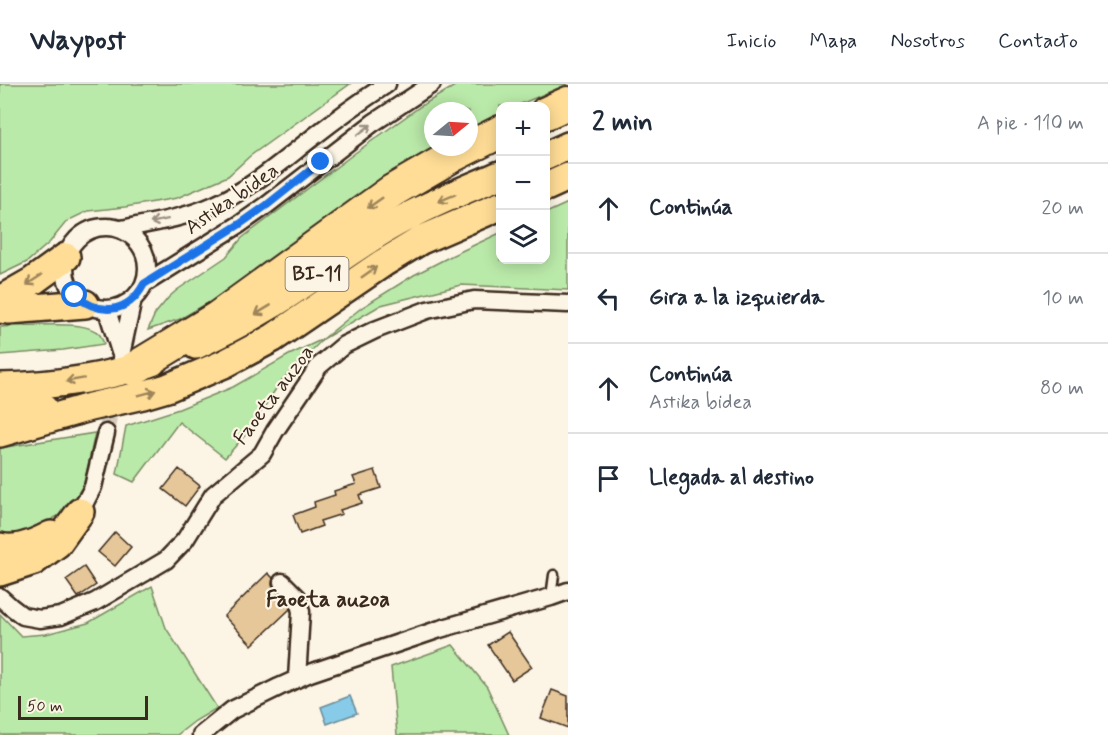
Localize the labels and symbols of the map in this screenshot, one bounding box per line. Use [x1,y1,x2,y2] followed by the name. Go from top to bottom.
[424,102,478,156] north arrow
[355,124,371,136] one-way arrow
[307,148,333,174] route end
[180,156,284,242] street label: Astika bidea
[438,193,456,204] one-way arrow
[367,197,383,209] one-way arrow
[150,216,169,227] one-way arrow
[286,257,348,291] road number: BI-11
[360,266,377,278] one-way arrow
[26,274,43,286] one-way arrow
[61,281,87,307] route start
[254,305,272,316] one-way arrow
[227,339,321,451] street label: Faoeta auzoa
[66,375,86,386] one-way arrow
[137,387,156,398] one-way arrow
[266,586,390,614] district label: Faoeta auzoa
[18,693,148,720] scale bar

